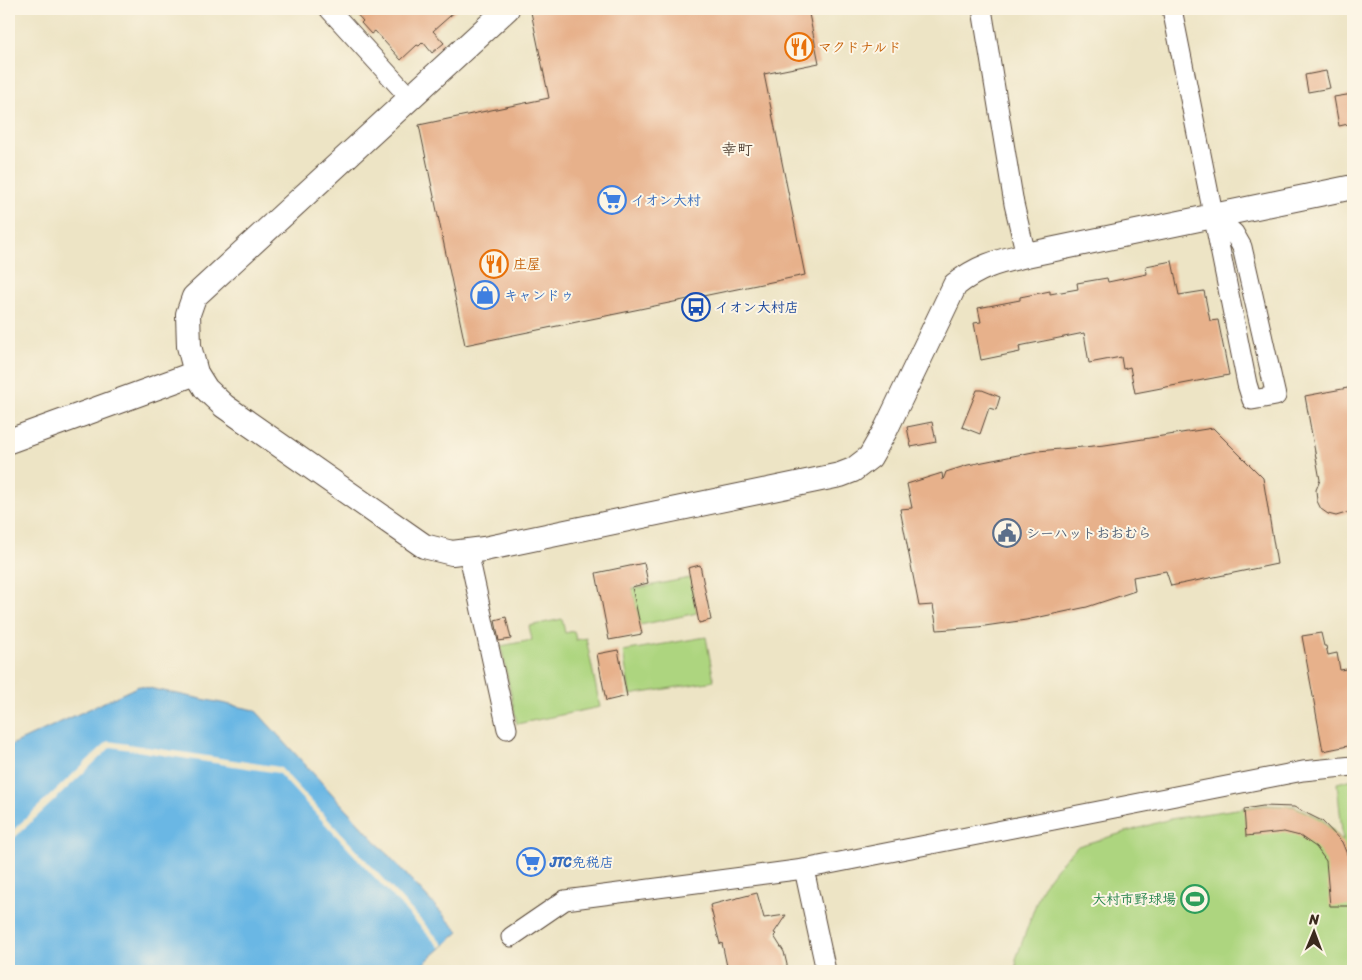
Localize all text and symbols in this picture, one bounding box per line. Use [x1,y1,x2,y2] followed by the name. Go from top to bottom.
[784,32,814,62] restaurant icon: マクドナルド
[818,35,901,60] place label: マクドナルド
[721,135,753,164] district label: 幸町
[597,185,627,215] supermarket icon: イオン大村
[631,188,701,213] place label: イオン大村
[479,249,509,279] restaurant icon: 庄屋
[513,252,541,277] place label: 庄屋
[470,280,500,310] shop icon: キャンドゥ
[504,283,574,308] place label: キャンドゥ
[681,292,711,322] bus stop icon: イオン大村店
[715,295,799,320] place label: イオン大村店
[992,518,1022,548] public building icon: シーハットおおむら
[1026,521,1152,546] place label: シーハットおおむら
[516,847,546,877] supermarket icon: JTC免税店
[549,850,614,875] place label: JTC免税店
[1180,884,1210,914] sports icon: 大村市野球場
[1092,887,1176,912] place label: 大村市野球場
[1308,907,1320,932] text: N
[1290,908,1340,958] north arrow

